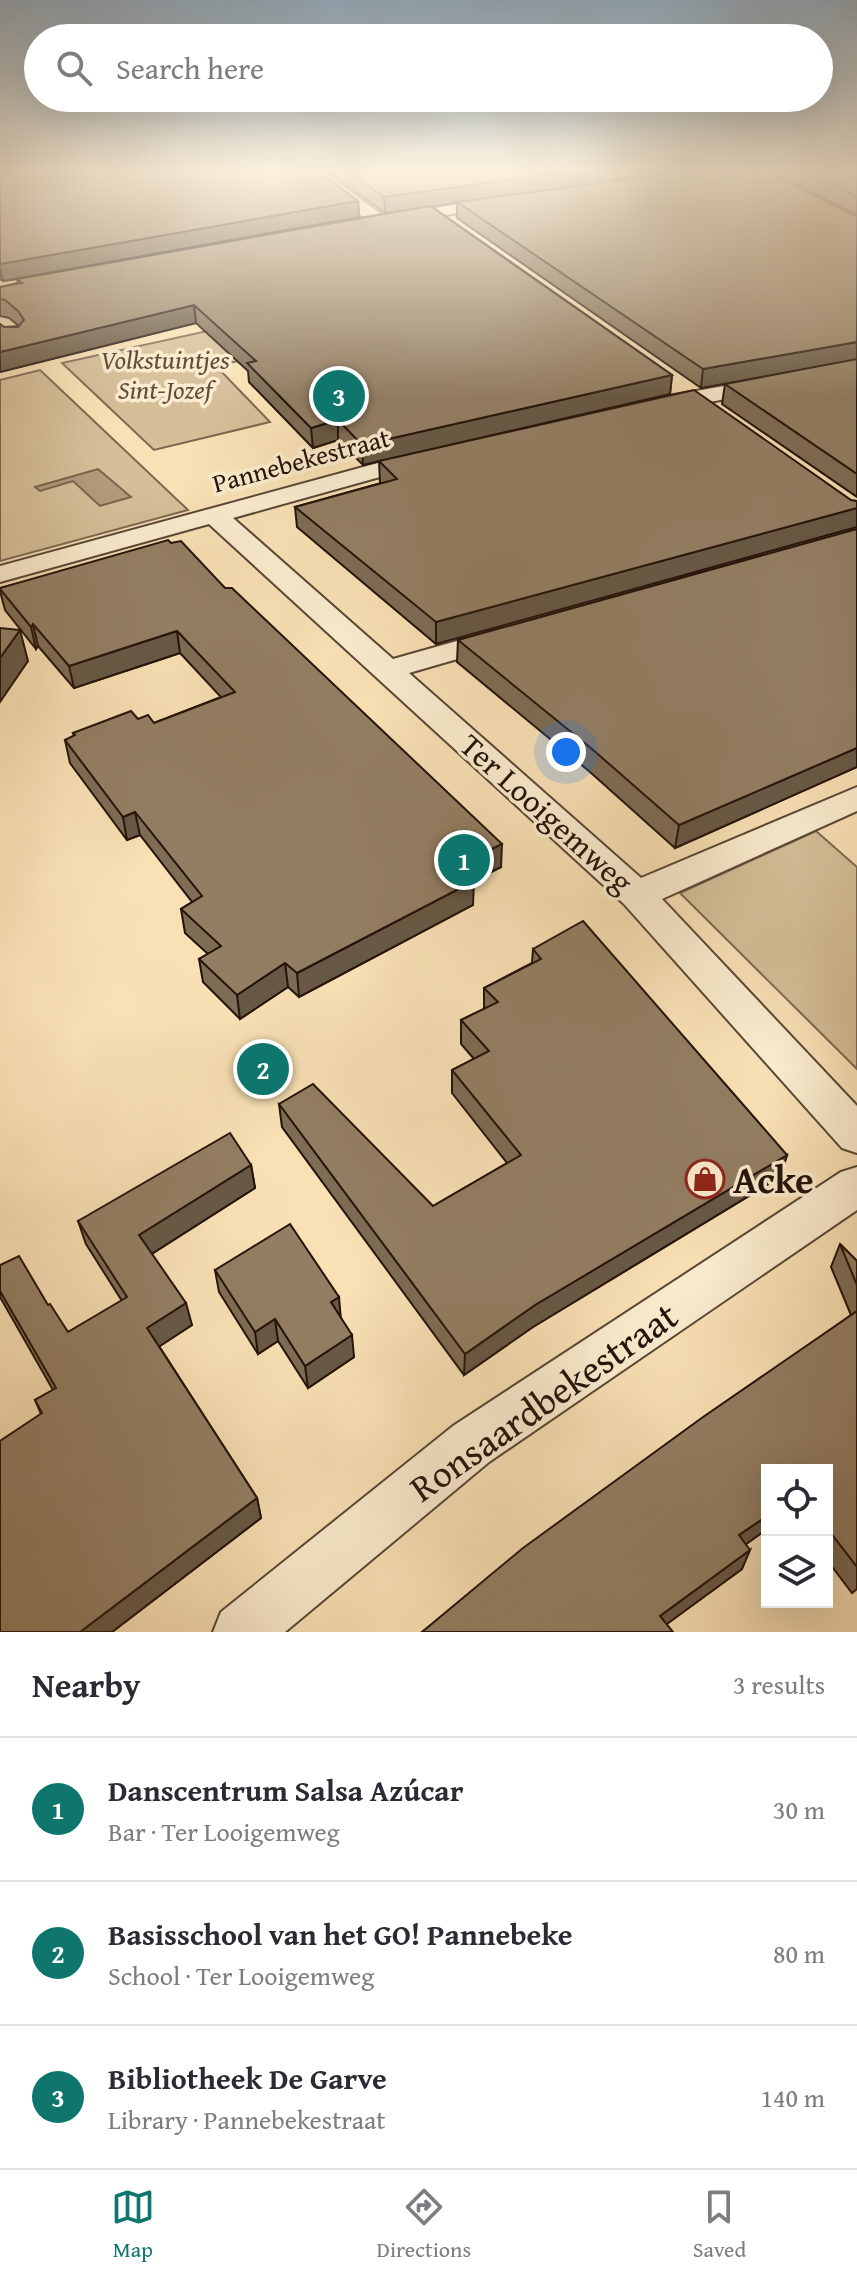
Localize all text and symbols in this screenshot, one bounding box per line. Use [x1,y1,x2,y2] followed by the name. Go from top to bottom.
[24,24,833,112] search box
[52,46,96,90] icon: search
[116,46,264,90] text: Search here
[100,340,230,409] park label: Volkstuintjes Sint-Jozef
[313,366,365,426] pin: 3
[208,418,394,502] street label: Pannebekestraat
[450,722,644,904] street label: Ter Looigemweg
[546,732,586,772] your location
[438,830,490,890] pin: 1
[237,1039,289,1099] pin: 2
[733,1151,814,1207] place label: Acke
[684,1158,726,1200] shop icon: Acke
[397,1287,689,1515] street label: Ronsaardbekestraat
[761,1464,833,1608] map controls
[761,1464,833,1536] button: locate
[761,1536,833,1608] button: layers
[32,1660,141,1709] text: Nearby
[733,1665,825,1704] text: 3 results
[108,1768,464,1812] text: Danscentrum Salsa Azúcar
[51,1790,65,1829] text: 1
[773,1790,825,1829] text: 30 m
[108,1812,340,1851] text: Bar · Ter Looigemweg
[108,1912,572,1956] text: Basisschool van het GO! Pannebeke
[51,1934,65,1973] text: 2
[773,1934,825,1973] text: 80 m
[108,1956,374,1995] text: School · Ter Looigemweg
[108,2056,387,2100] text: Bibliotheek De Garve
[51,2078,65,2117] text: 3
[760,2078,825,2117] text: 140 m
[108,2100,386,2139] text: Library · Pannebekestraat
[111,2185,155,2265] tab: Map
[377,2185,471,2265] tab: Directions
[693,2185,746,2265] tab: Saved

